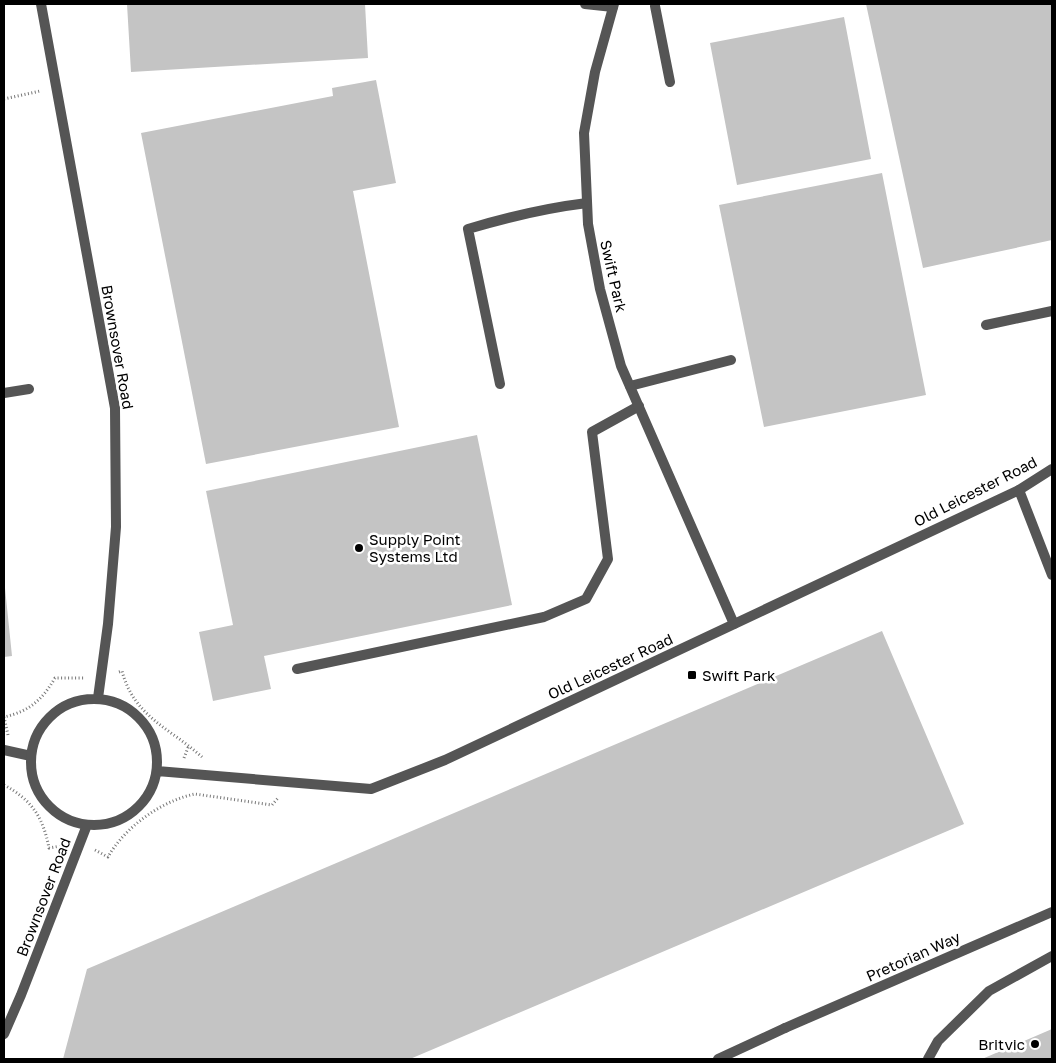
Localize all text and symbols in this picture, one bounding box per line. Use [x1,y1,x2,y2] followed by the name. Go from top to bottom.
[597,238,631,314] street label: Swift Park
[98,284,138,410] street label: Brownsover Road
[910,452,1040,530] street label: Old Leicester Road
[369,530,461,565] place label: Supply Point Systems Ltd
[353,542,365,554] marker: Supply Point Systems Ltd
[545,629,675,703] street label: Old Leicester Road
[702,666,776,684] place label: Swift Park
[686,669,698,681] marker: Swift Park
[12,835,74,959] street label: Brownsover Road
[863,927,963,985] street label: Pretorian Way
[978,1035,1025,1053] place label: Britvic
[1029,1038,1041,1050] marker: Britvic

